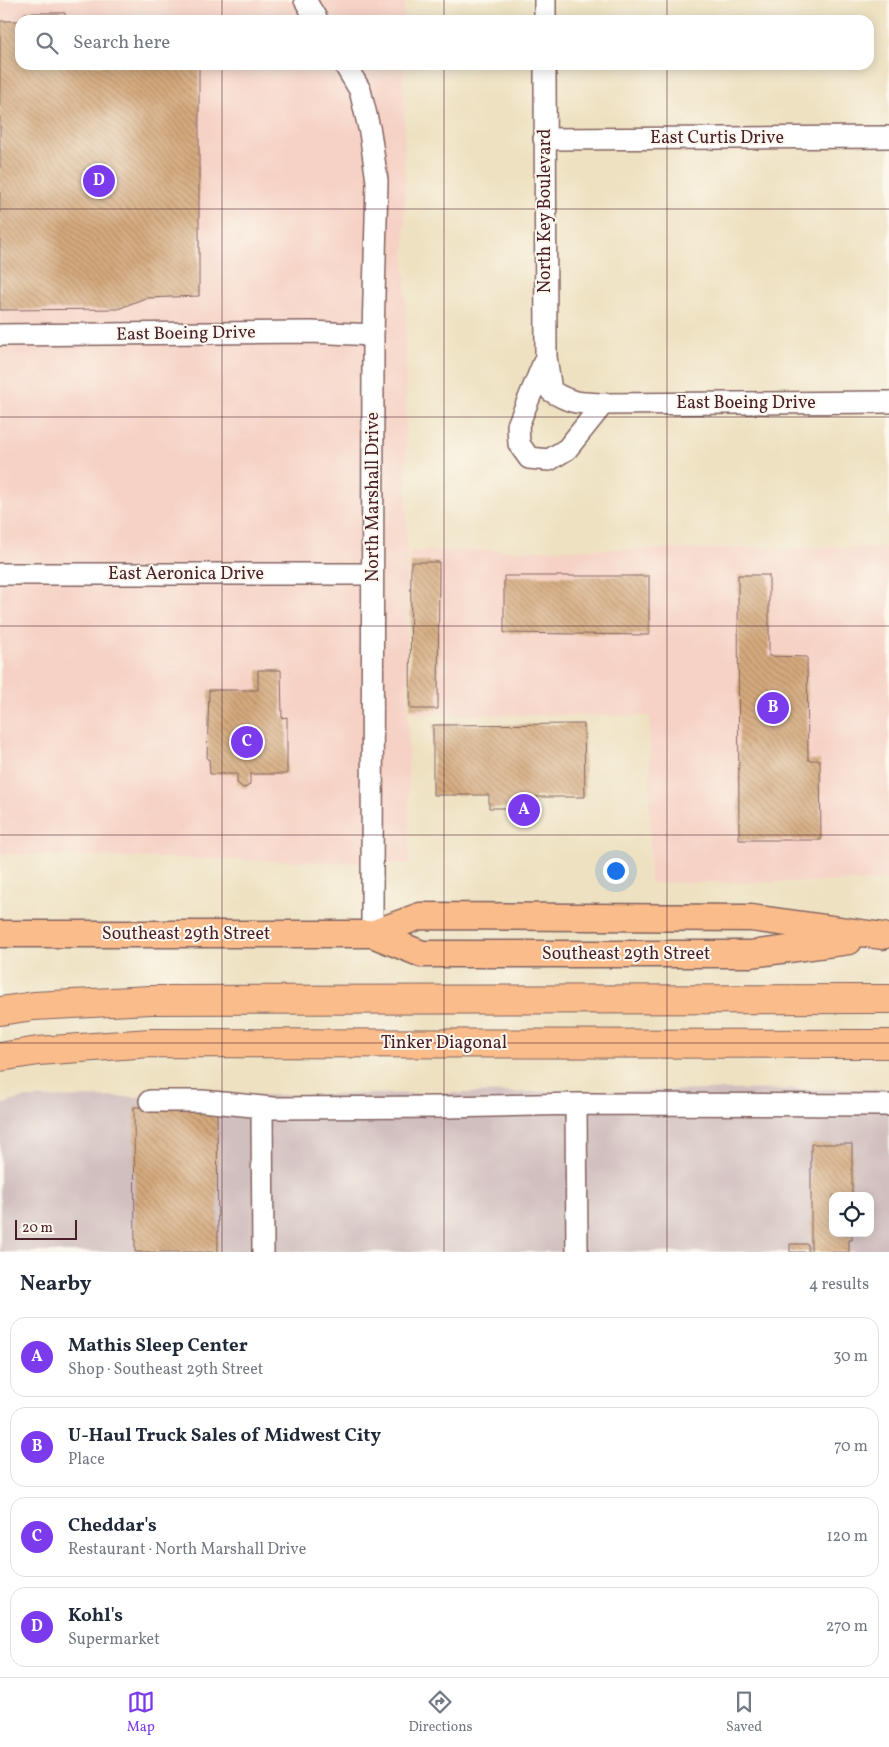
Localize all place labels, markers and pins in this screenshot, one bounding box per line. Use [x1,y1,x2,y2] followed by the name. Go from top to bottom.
[83,162,115,200] pin: D
[757,689,789,727] pin: B
[231,723,263,761] pin: C
[508,791,540,829] pin: A

